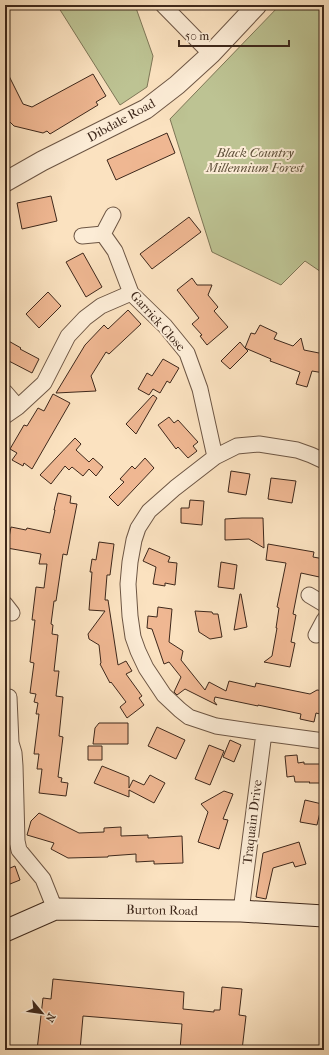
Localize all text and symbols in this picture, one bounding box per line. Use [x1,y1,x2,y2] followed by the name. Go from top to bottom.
[179,22,289,48] scale bar
[185,29,209,43] text: 50 m
[84,95,158,145] street label: Dibdale Road
[205,145,305,175] park label: Black Country Millennium Forest
[127,288,189,354] street label: Garrick Close
[239,778,265,865] street label: Traquain Drive
[126,902,199,918] street label: Burton Road
[22,993,62,1033] north arrow
[42,1011,58,1025] text: N

